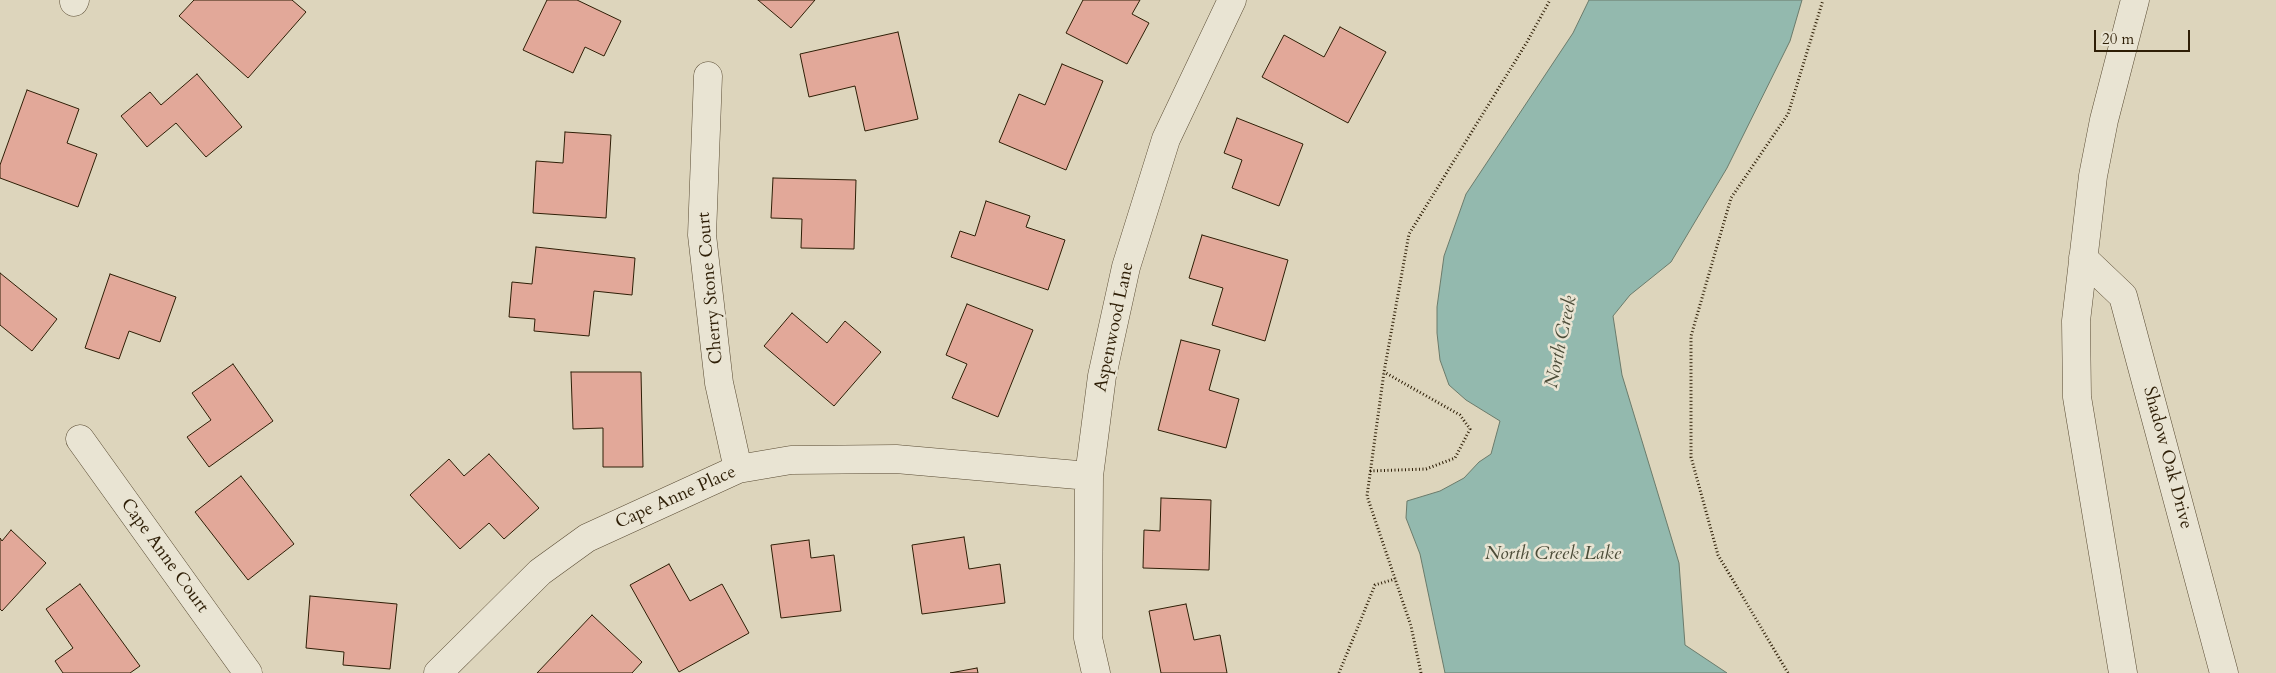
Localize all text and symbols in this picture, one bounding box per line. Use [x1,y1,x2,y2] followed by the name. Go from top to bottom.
[2096,20,2192,52] scale bar
[2102,29,2134,49] text: 20 m
[694,211,728,365] street label: Cherry Stone Court
[1091,260,1139,394] street label: Aspenwood Lane
[1541,294,1583,390] water label: North Creek
[2138,384,2196,532] street label: Shadow Oak Drive
[612,462,740,534] street label: Cape Anne Place
[115,495,213,617] street label: Cape Anne Court
[1485,544,1621,566] water label: North Creek Lake

